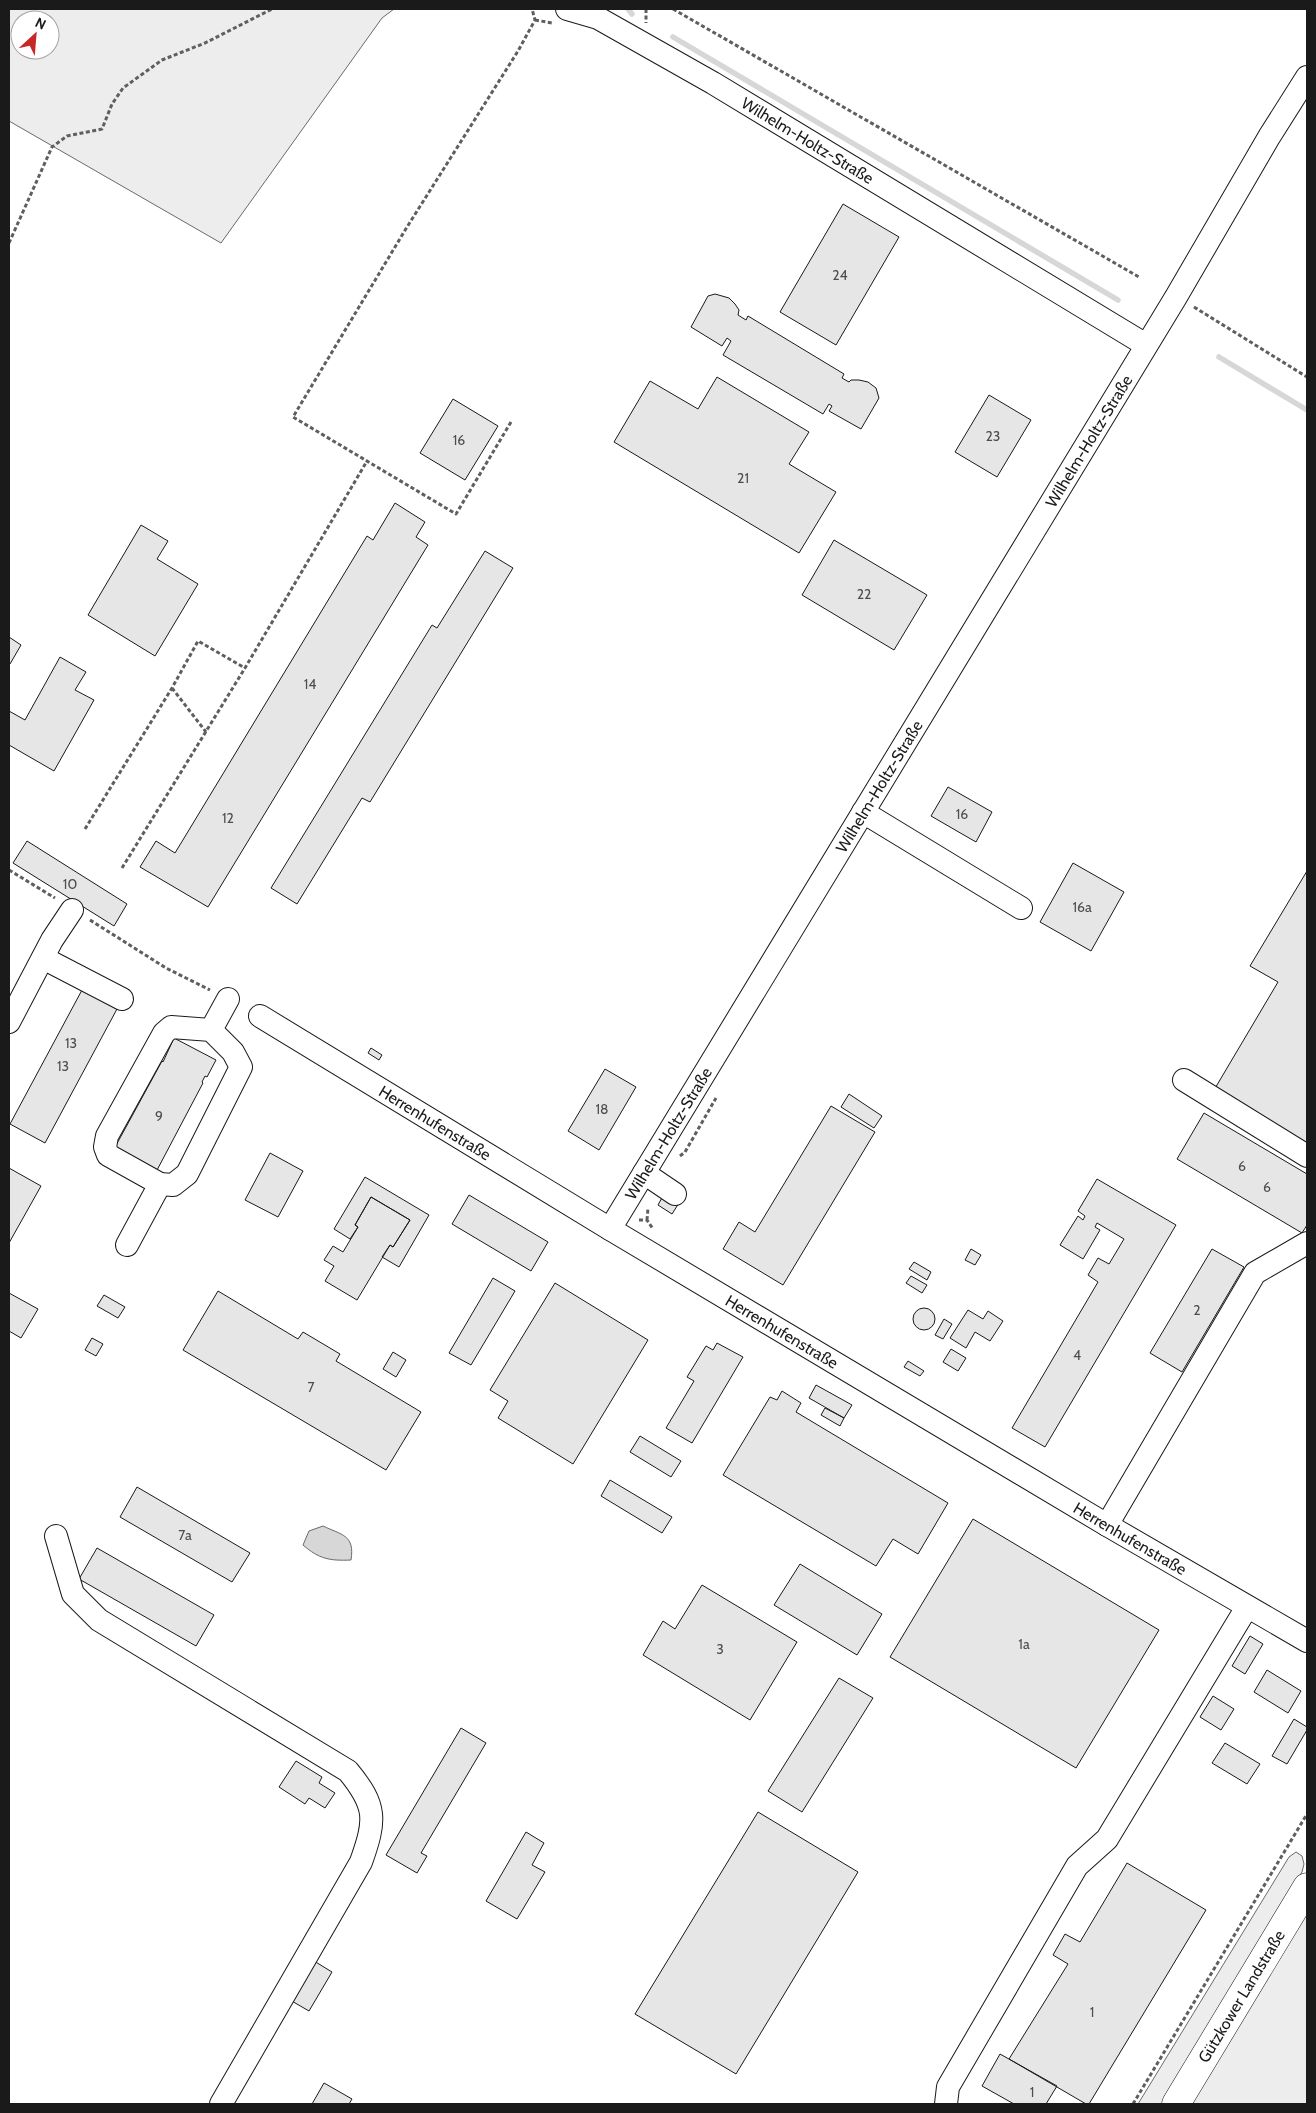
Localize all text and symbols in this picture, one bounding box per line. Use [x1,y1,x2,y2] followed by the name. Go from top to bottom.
[10,10,60,60] north arrow
[32,13,49,34] text: N
[738,93,877,188] street label: Wilhelm-Holtz-Straße
[832,266,848,284] house number: 24
[1042,372,1136,511] street label: Wilhelm-Holtz-Straße
[986,427,1000,445] house number: 23
[453,431,465,449] house number: 16
[737,469,749,487] house number: 21
[857,585,871,603] house number: 22
[304,675,316,693] house number: 14
[832,717,927,856] street label: Wilhelm-Holtz-Straße
[956,805,968,823] house number: 16
[222,809,234,827] house number: 12
[63,875,77,893] house number: 10
[1072,898,1092,916] house number: 16a
[65,1034,77,1052] house number: 13
[57,1057,69,1075] house number: 13
[621,1064,716,1203] street label: Wilhelm-Holtz-Straße
[375,1082,494,1164] street label: Herrenhufenstraße
[595,1100,609,1118] house number: 18
[155,1107,163,1125] house number: 9
[1238,1157,1246,1175] house number: 6
[1263,1178,1271,1196] house number: 6
[722,1291,842,1373] street label: Herrenhufenstraße
[1193,1301,1201,1319] house number: 2
[1073,1346,1081,1364] house number: 4
[307,1378,315,1396] house number: 7
[1070,1498,1190,1579] street label: Herrenhufenstraße
[178,1526,192,1544] house number: 7a
[1018,1635,1030,1653] house number: 1a
[716,1640,724,1658] house number: 3
[1194,1927,1289,2066] street label: Gützkower Landstraße
[1090,2003,1094,2021] house number: 1
[1030,2083,1034,2101] house number: 1

